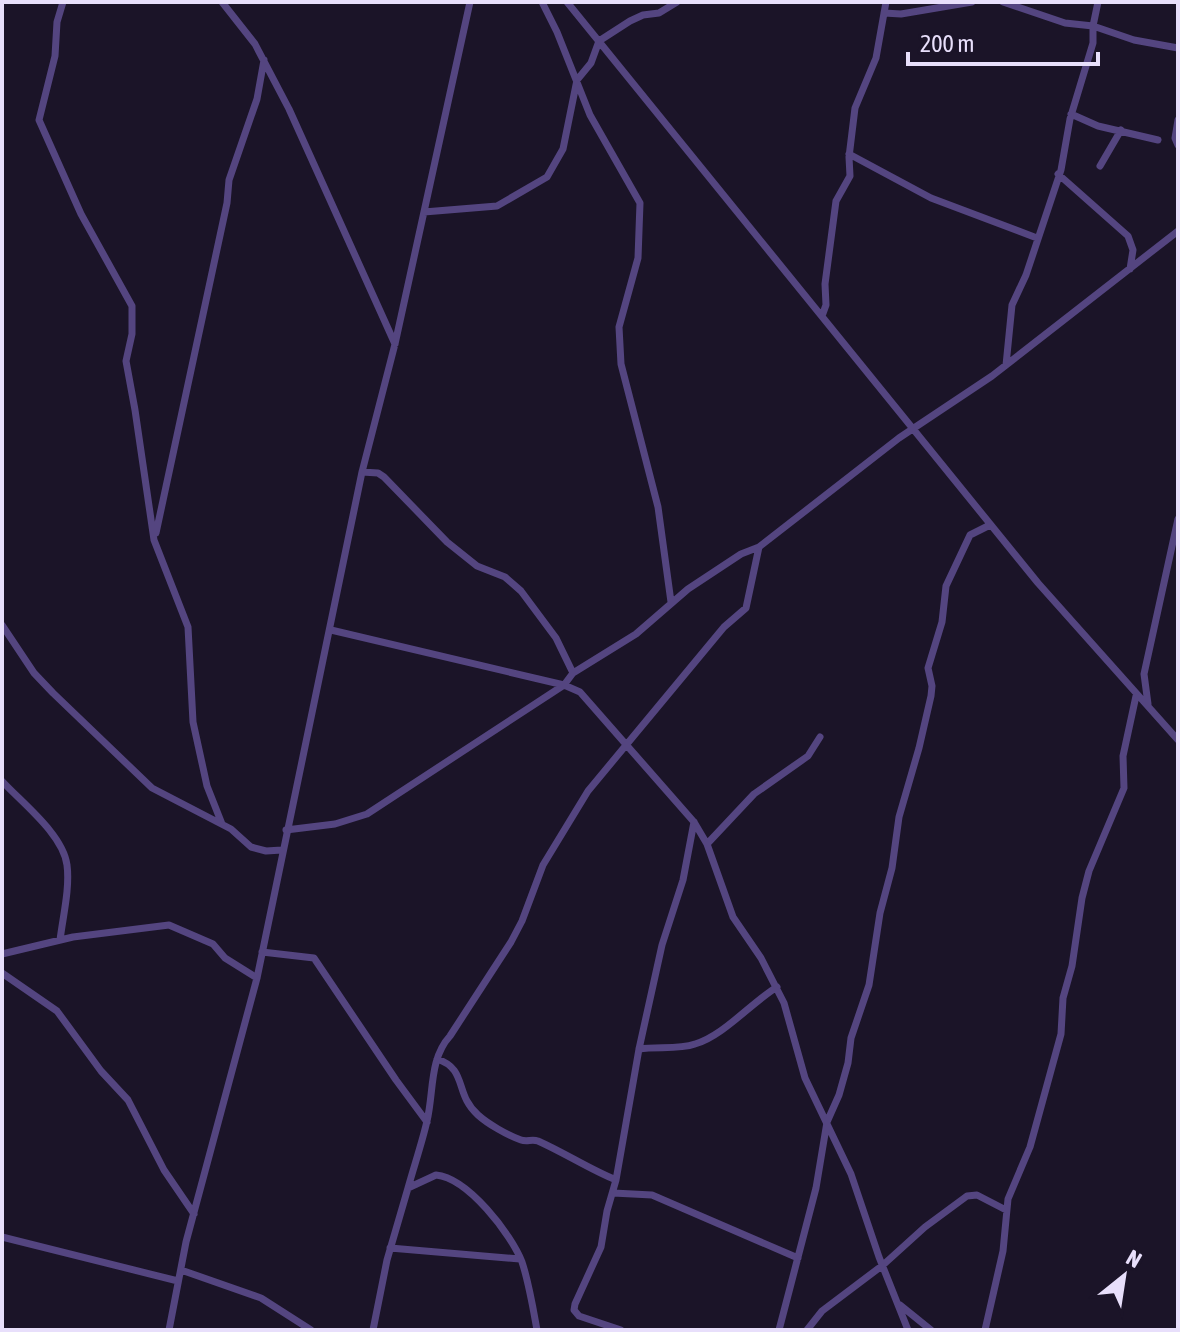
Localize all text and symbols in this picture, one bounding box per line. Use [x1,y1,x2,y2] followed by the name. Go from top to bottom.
[908,16,1098,66] scale bar
[920,30,974,57] text: 200 m
[1084,1236,1164,1316] north arrow
[1122,1244,1146,1273] text: N

